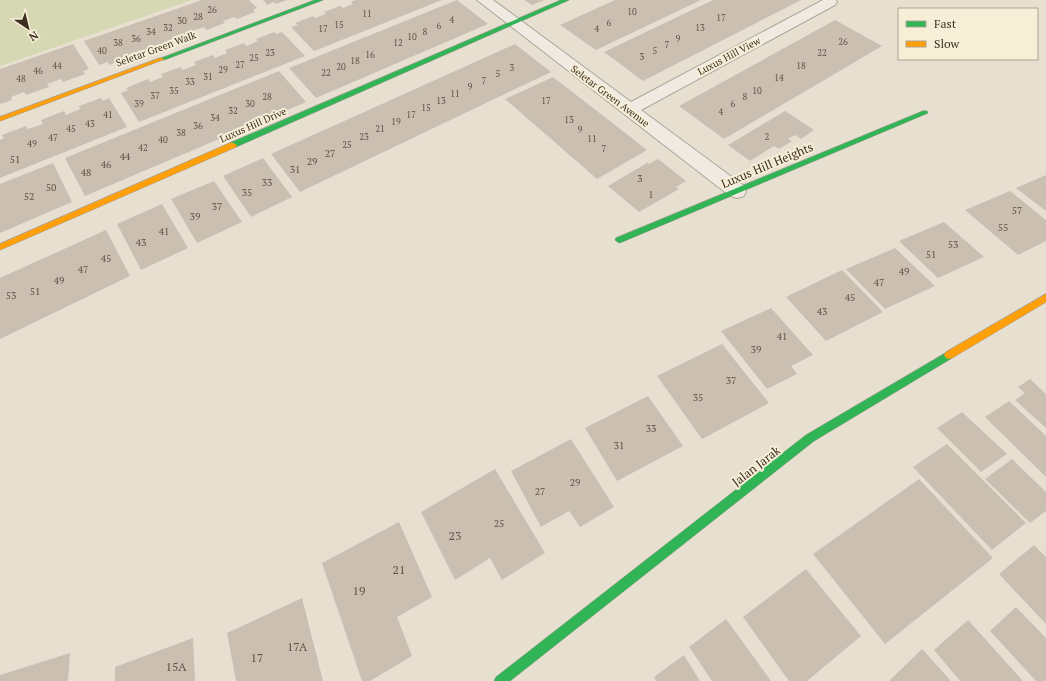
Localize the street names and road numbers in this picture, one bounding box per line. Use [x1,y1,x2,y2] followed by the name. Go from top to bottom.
[114,28,199,70] street label: Seletar Green Walk
[695,34,763,78] street label: Luxus Hill View
[568,62,652,130] street label: Seletar Green Avenue
[218,105,288,145] street label: Luxus Hill Drive
[719,139,815,191] street label: Luxus Hill Heights
[729,442,784,489] street label: Jalan Jarak

